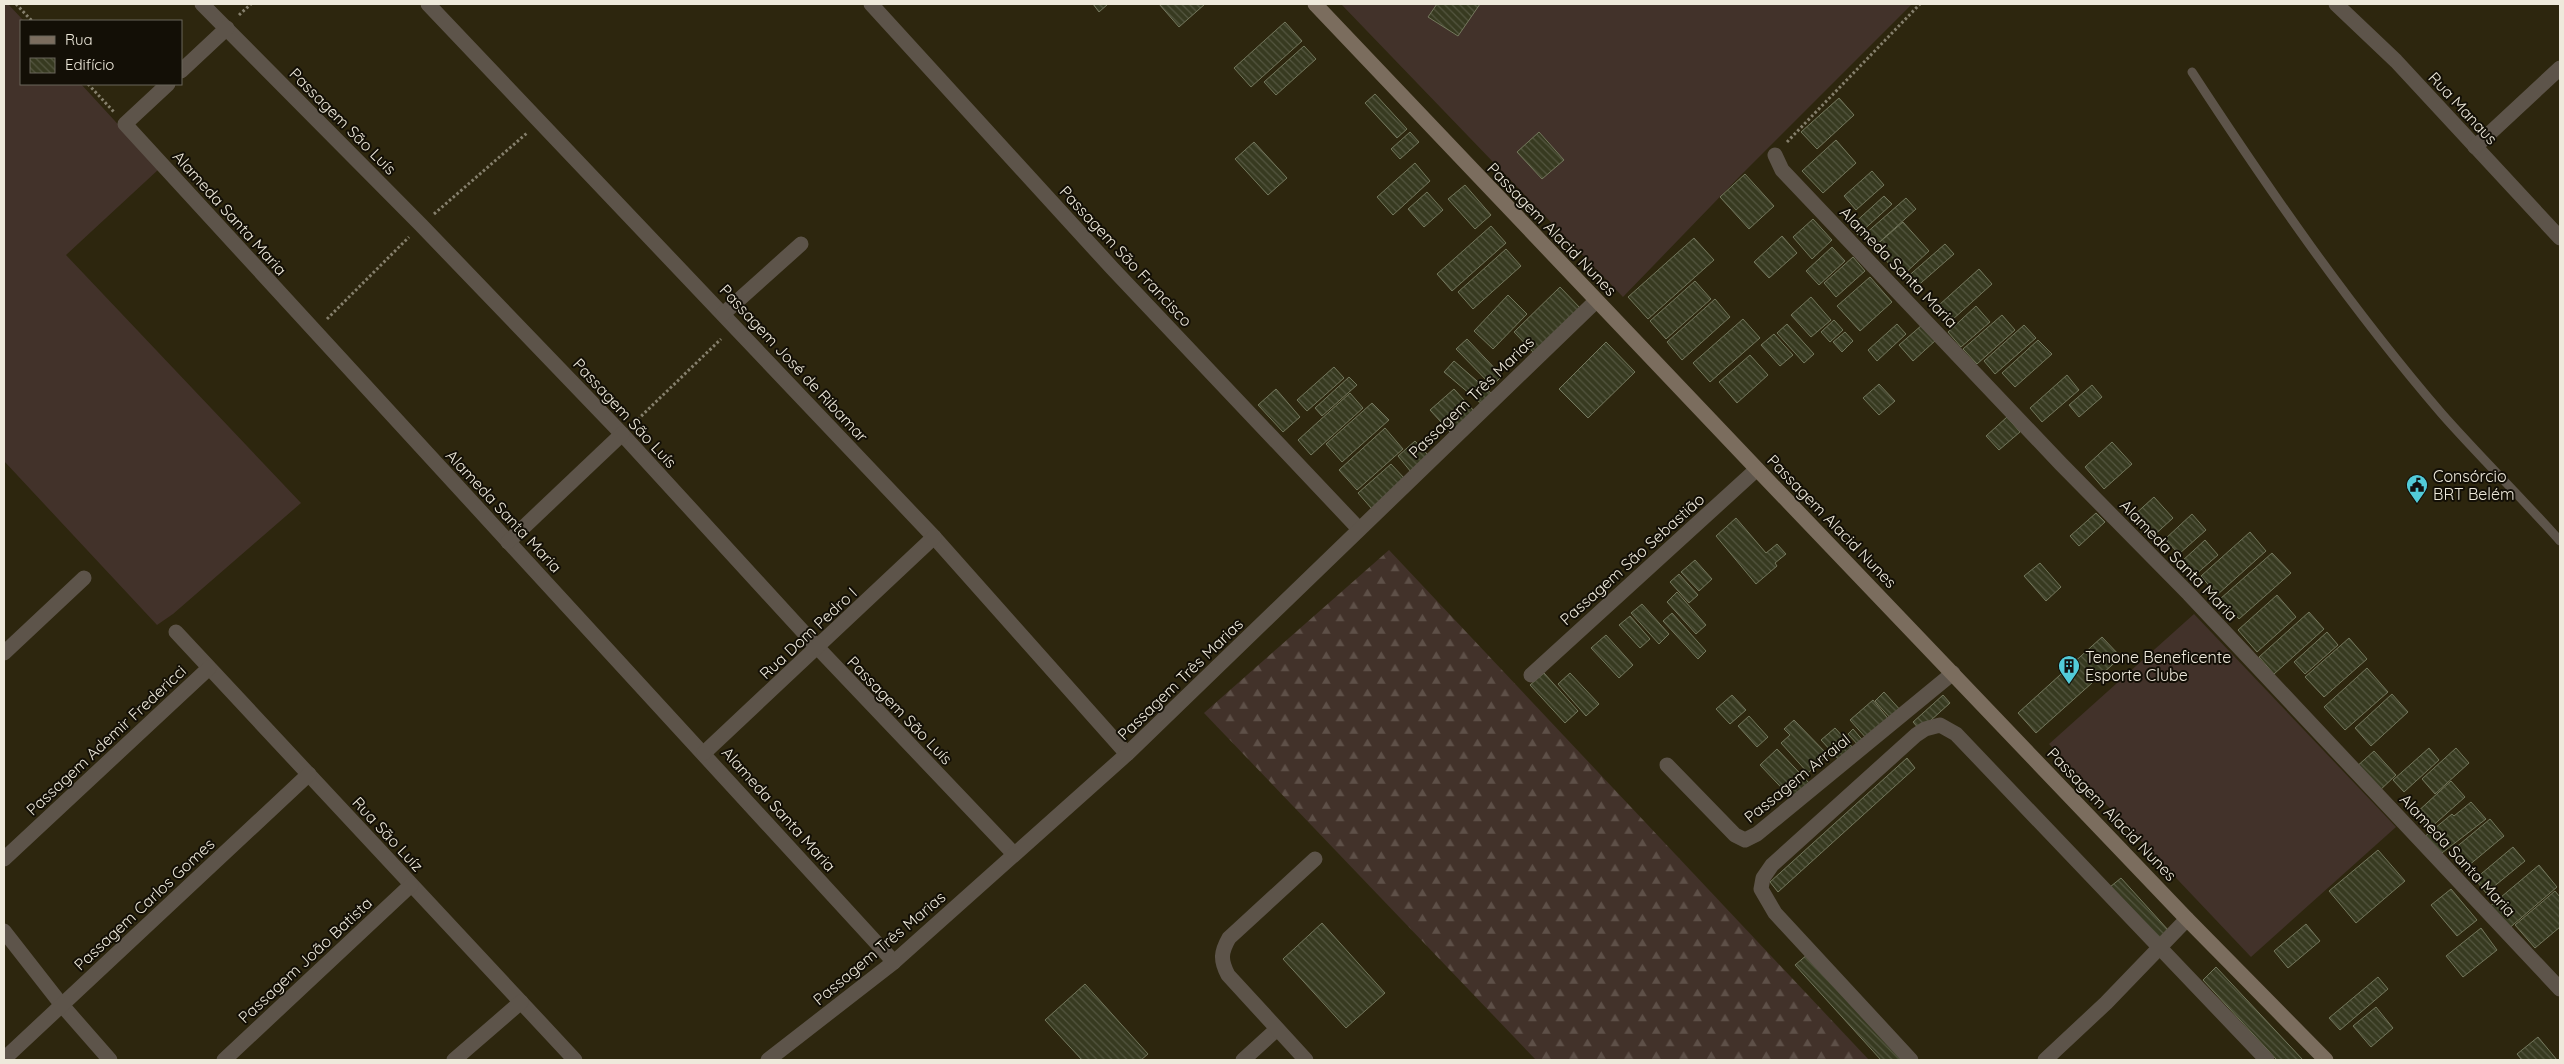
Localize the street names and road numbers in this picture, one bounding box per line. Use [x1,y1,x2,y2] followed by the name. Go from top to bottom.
[285,63,401,179] street label: Passagem São Luís
[2424,68,2502,148] street label: Rua Manaus
[169,147,291,279] street label: Alameda Santa Maria
[1483,158,1621,300] street label: Passagem Alacid Nunes
[1055,181,1197,331] street label: Passagem São Francisco
[1836,202,1962,332] street label: Alameda Santa Maria
[716,280,872,446] street label: Passagem José de Ribamar
[1404,332,1538,462] street label: Passagem Três Marias
[569,354,681,472] street label: Passagem São Luís
[442,445,566,577] street label: Alameda Santa Maria
[1763,450,1901,592] street label: Passagem Alacid Nunes
[1556,489,1708,629] street label: Passagem São Sebastião
[2116,495,2242,625] street label: Alameda Santa Maria
[755,583,861,683] street label: Rua Dom Pedro I
[1113,614,1247,744] street label: Passagem Três Marias
[843,652,957,768] street label: Passagem São Luís
[22,661,190,819] street label: Passagem Ademir Fredericci
[1740,729,1854,827] street label: Passagem Arraial
[718,743,840,875] street label: Alameda Santa Maria
[2043,743,2181,885] street label: Passagem Alacid Nunes
[2396,789,2520,921] street label: Alameda Santa Maria
[348,792,428,876] street label: Rua São Luíz
[70,834,218,974] street label: Passagem Carlos Gomes
[809,887,949,1009] street label: Passagem Três Marias
[234,893,376,1027] street label: Passagem João Batista

